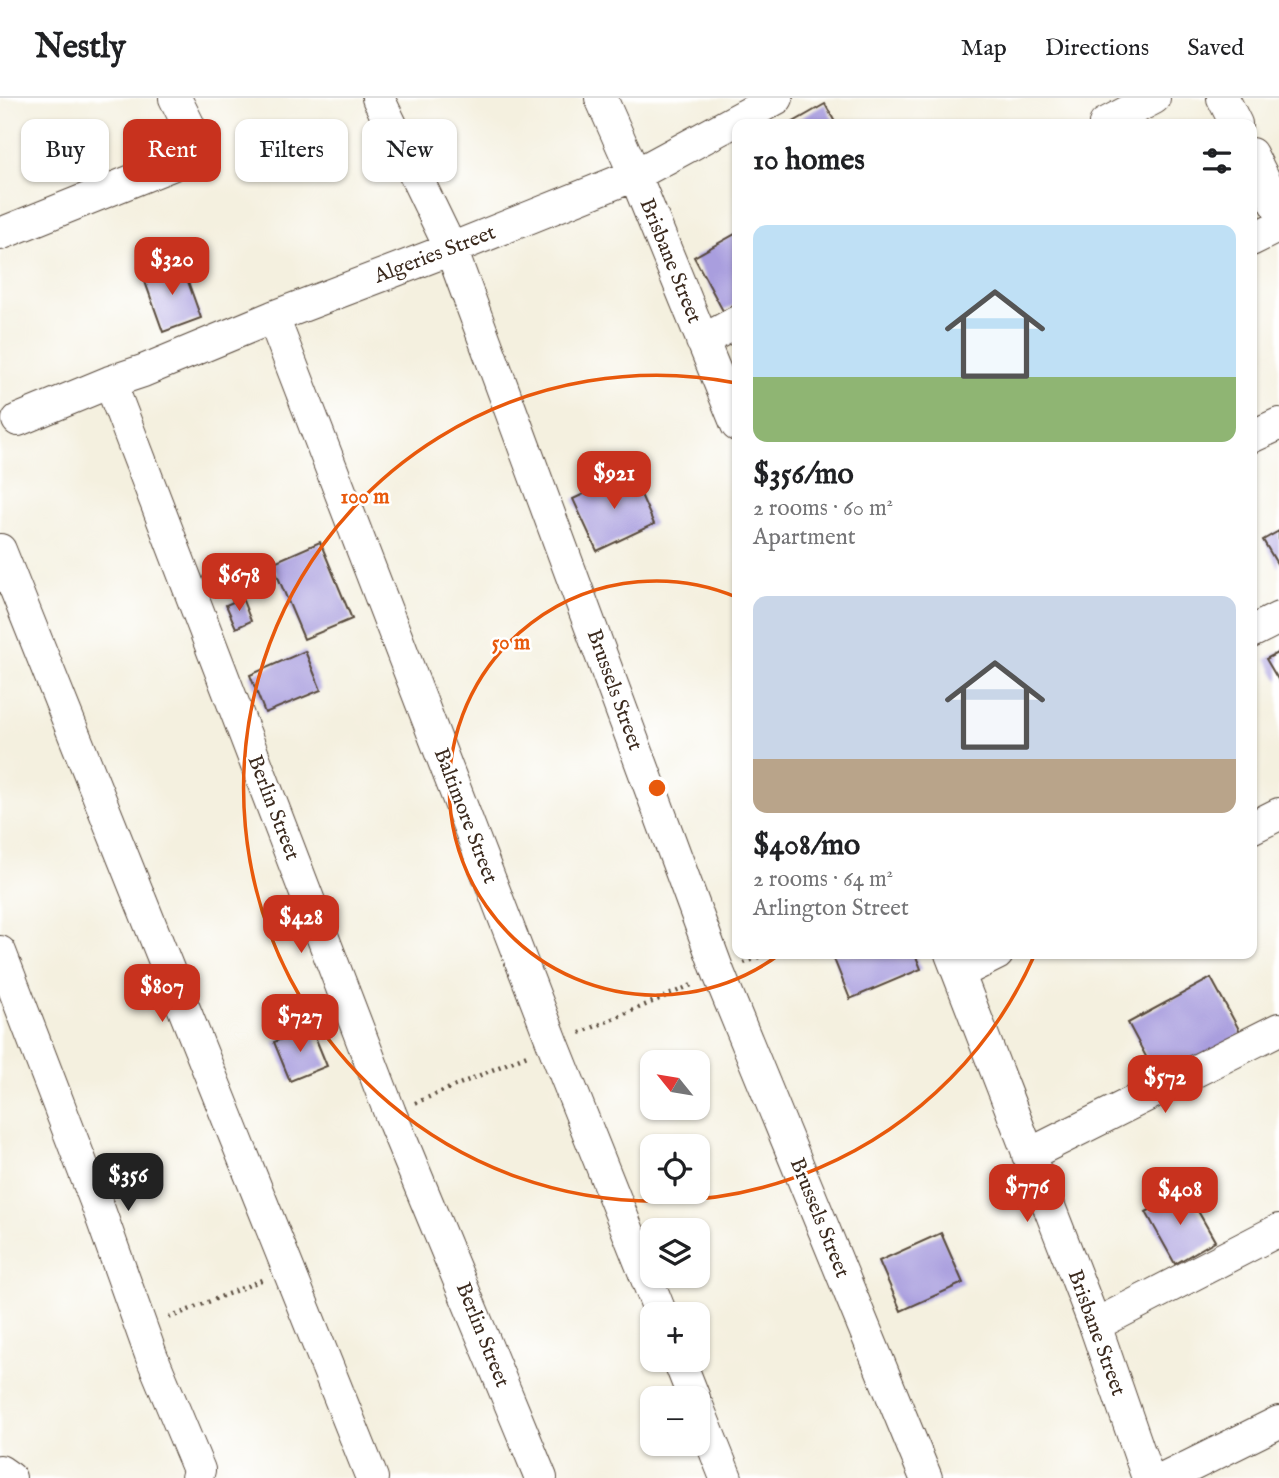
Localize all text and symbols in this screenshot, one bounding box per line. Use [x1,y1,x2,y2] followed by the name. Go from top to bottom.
[35,27,126,69] text: Nestly
[961,33,1007,64] text: Map
[1045,33,1149,64] text: Directions
[1187,33,1244,64] text: Saved
[21,119,109,182] chip: Buy
[123,119,221,182] chip: Rent
[235,119,348,182] chip: Filters
[362,119,457,182] chip: New
[753,142,865,180] text: 10 homes
[1198,142,1236,180] icon: filters
[633,195,707,327] street label: Brisbane Street
[369,219,500,291] street label: Algeries Street
[131,238,213,297] pin: $320
[150,245,194,274] text: $320
[932,271,1058,397] icon: home
[573,452,655,511] pin: $921
[753,456,854,494] text: $356/mo
[593,459,635,488] text: $921
[340,484,390,511] text: 100 m
[753,494,893,523] text: 2 rooms · 60 m²
[753,523,856,552] text: Apartment
[198,554,280,613] pin: $678
[218,561,260,590] text: $678
[580,626,648,754] street label: Brussels Street
[492,630,531,657] text: 50 m
[932,642,1058,768] icon: home
[427,744,503,888] street label: Baltimore Street
[241,752,305,864] street label: Berlin Street
[645,776,669,800] centre of rings
[753,827,860,865] text: $408/mo
[753,865,893,894] text: 2 rooms · 64 m²
[753,894,909,923] text: Arlington Street
[260,896,342,955] pin: $428
[279,903,323,932] text: $428
[121,964,203,1024] pin: $807
[140,972,184,1001] text: $807
[259,995,341,1054] pin: $727
[278,1002,322,1031] text: $727
[640,1050,710,1120] north arrow
[640,1050,710,1456] map controls
[1124,1056,1206,1115] pin: $572
[1144,1063,1186,1092] text: $572
[640,1134,710,1204] button: locate
[87,1154,169,1213] pin: $356
[783,1154,855,1282] street label: Brussels Street
[108,1161,148,1190] text: $356
[986,1164,1068,1224] pin: $776
[1139,1168,1221,1227] pin: $408
[1005,1172,1049,1201] text: $776
[1158,1175,1202,1204] text: $408
[640,1218,710,1288] button: layers
[1061,1266,1131,1400] street label: Brisbane Street
[449,1279,515,1391] street label: Berlin Street
[640,1302,710,1372] button: +
[640,1386,710,1456] button: −

